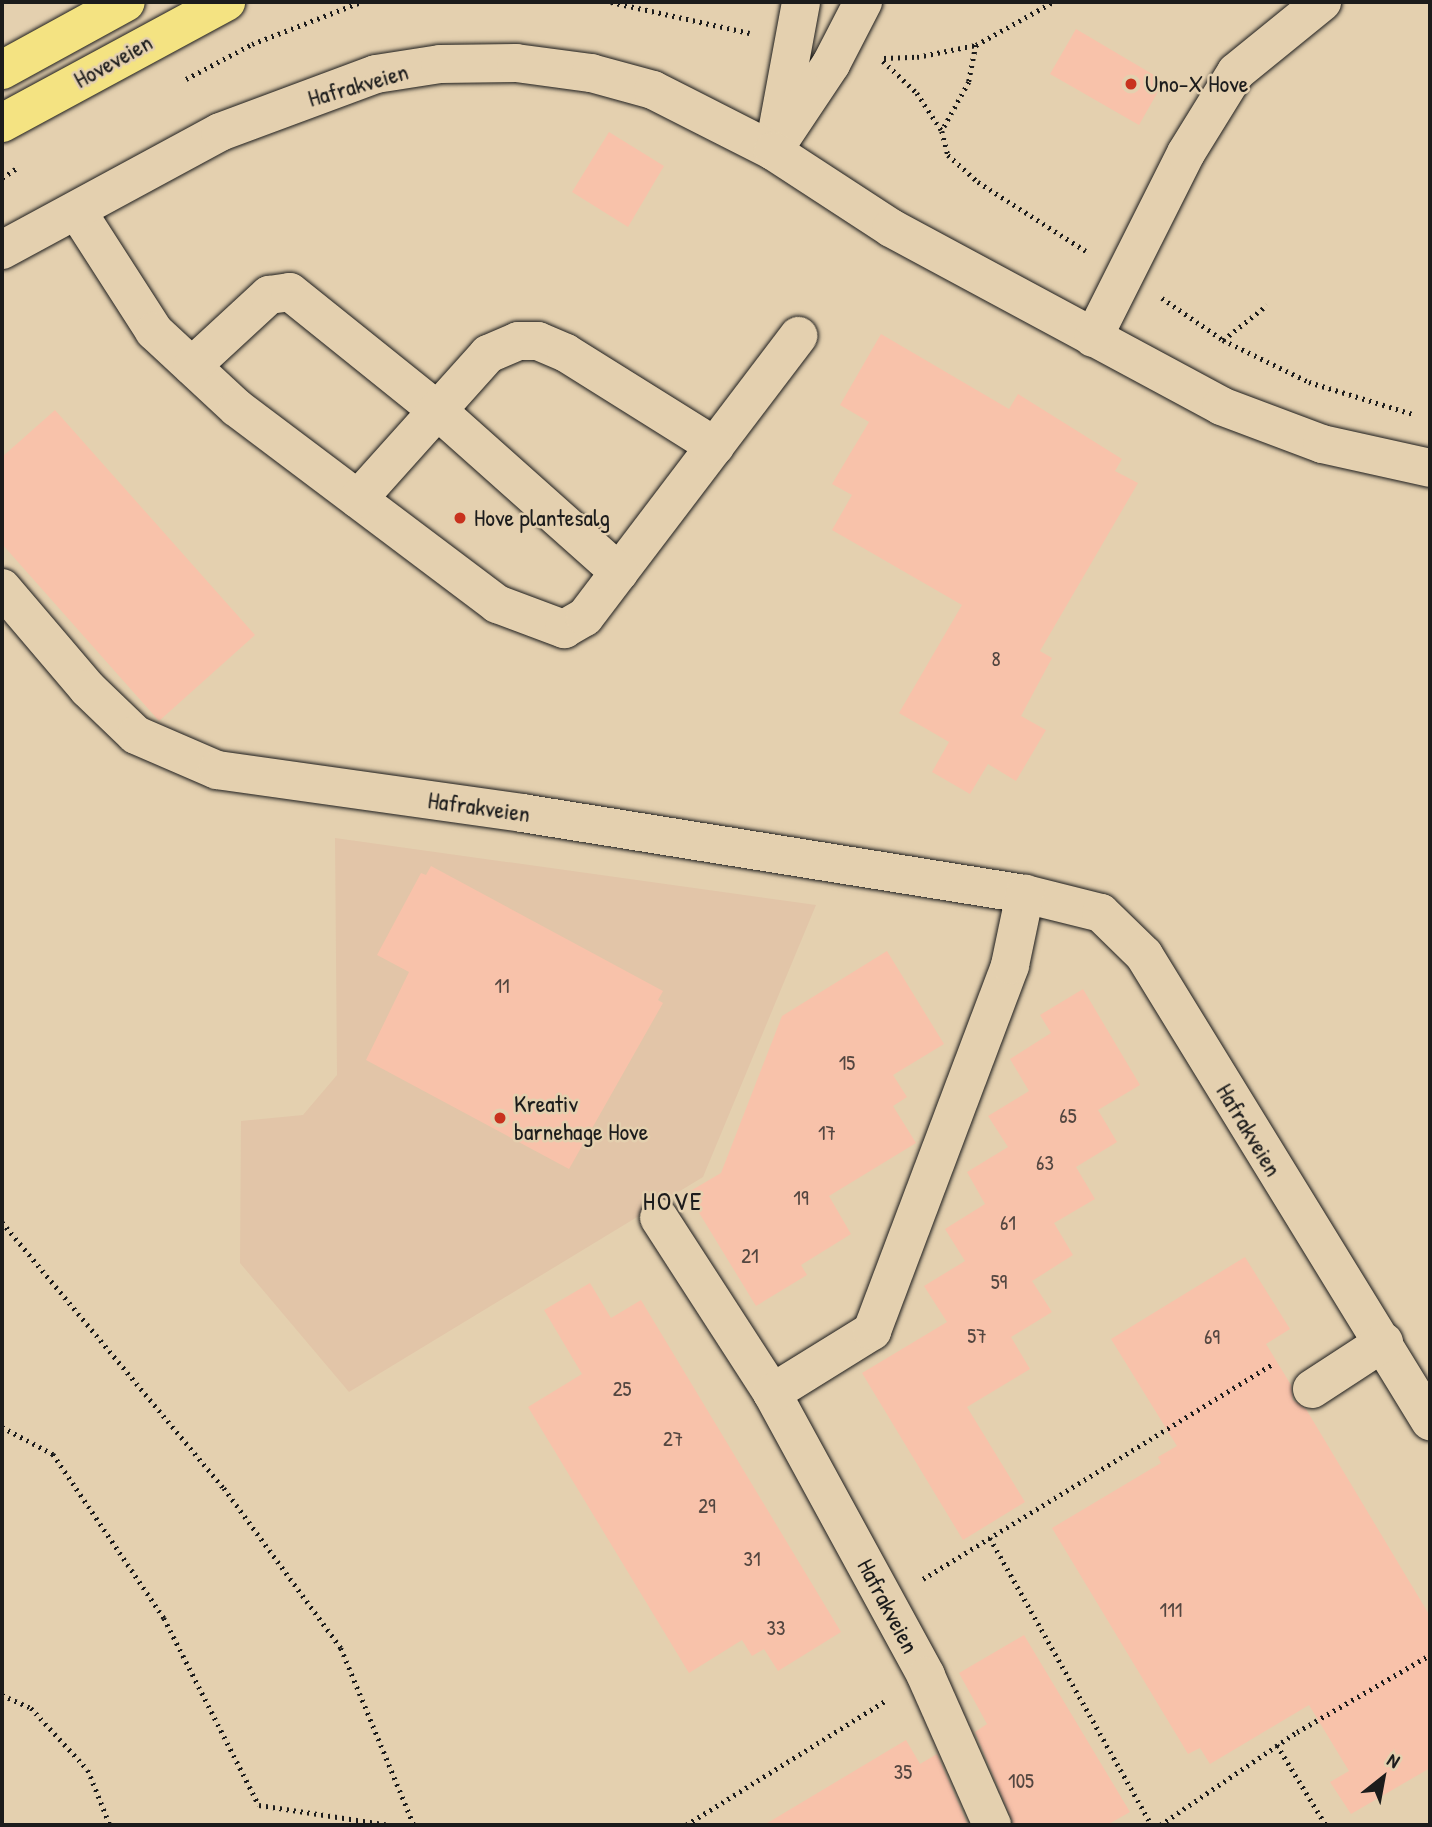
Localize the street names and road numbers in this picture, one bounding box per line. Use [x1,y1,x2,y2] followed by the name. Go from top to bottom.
[69,28,157,94] street label: Hoveveien
[305,57,411,113] street label: Hafrakveien
[426,786,532,828] street label: Hafrakveien
[1210,1079,1288,1181] street label: Hafrakveien
[851,1554,925,1658] street label: Hafrakveien

